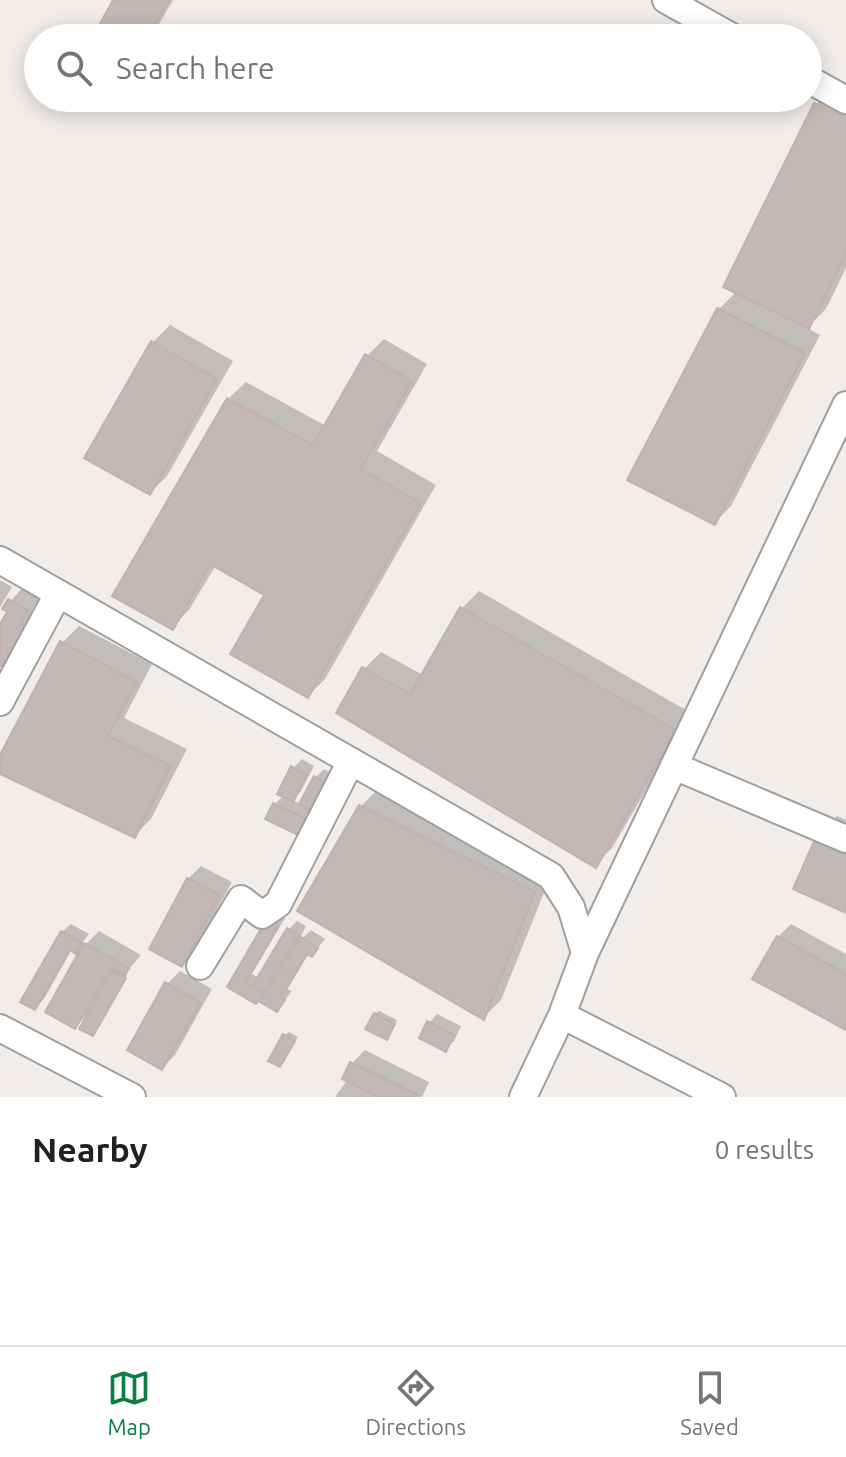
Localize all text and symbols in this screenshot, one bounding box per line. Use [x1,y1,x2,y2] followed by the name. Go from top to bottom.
[24,24,822,112] search box
[52,46,96,90] icon: search
[116,51,275,85] text: Search here
[32,1130,147,1168] text: Nearby
[715,1135,814,1164] text: 0 results
[107,1366,151,1439] tab: Map
[365,1366,466,1439] tab: Directions
[680,1366,739,1439] tab: Saved

